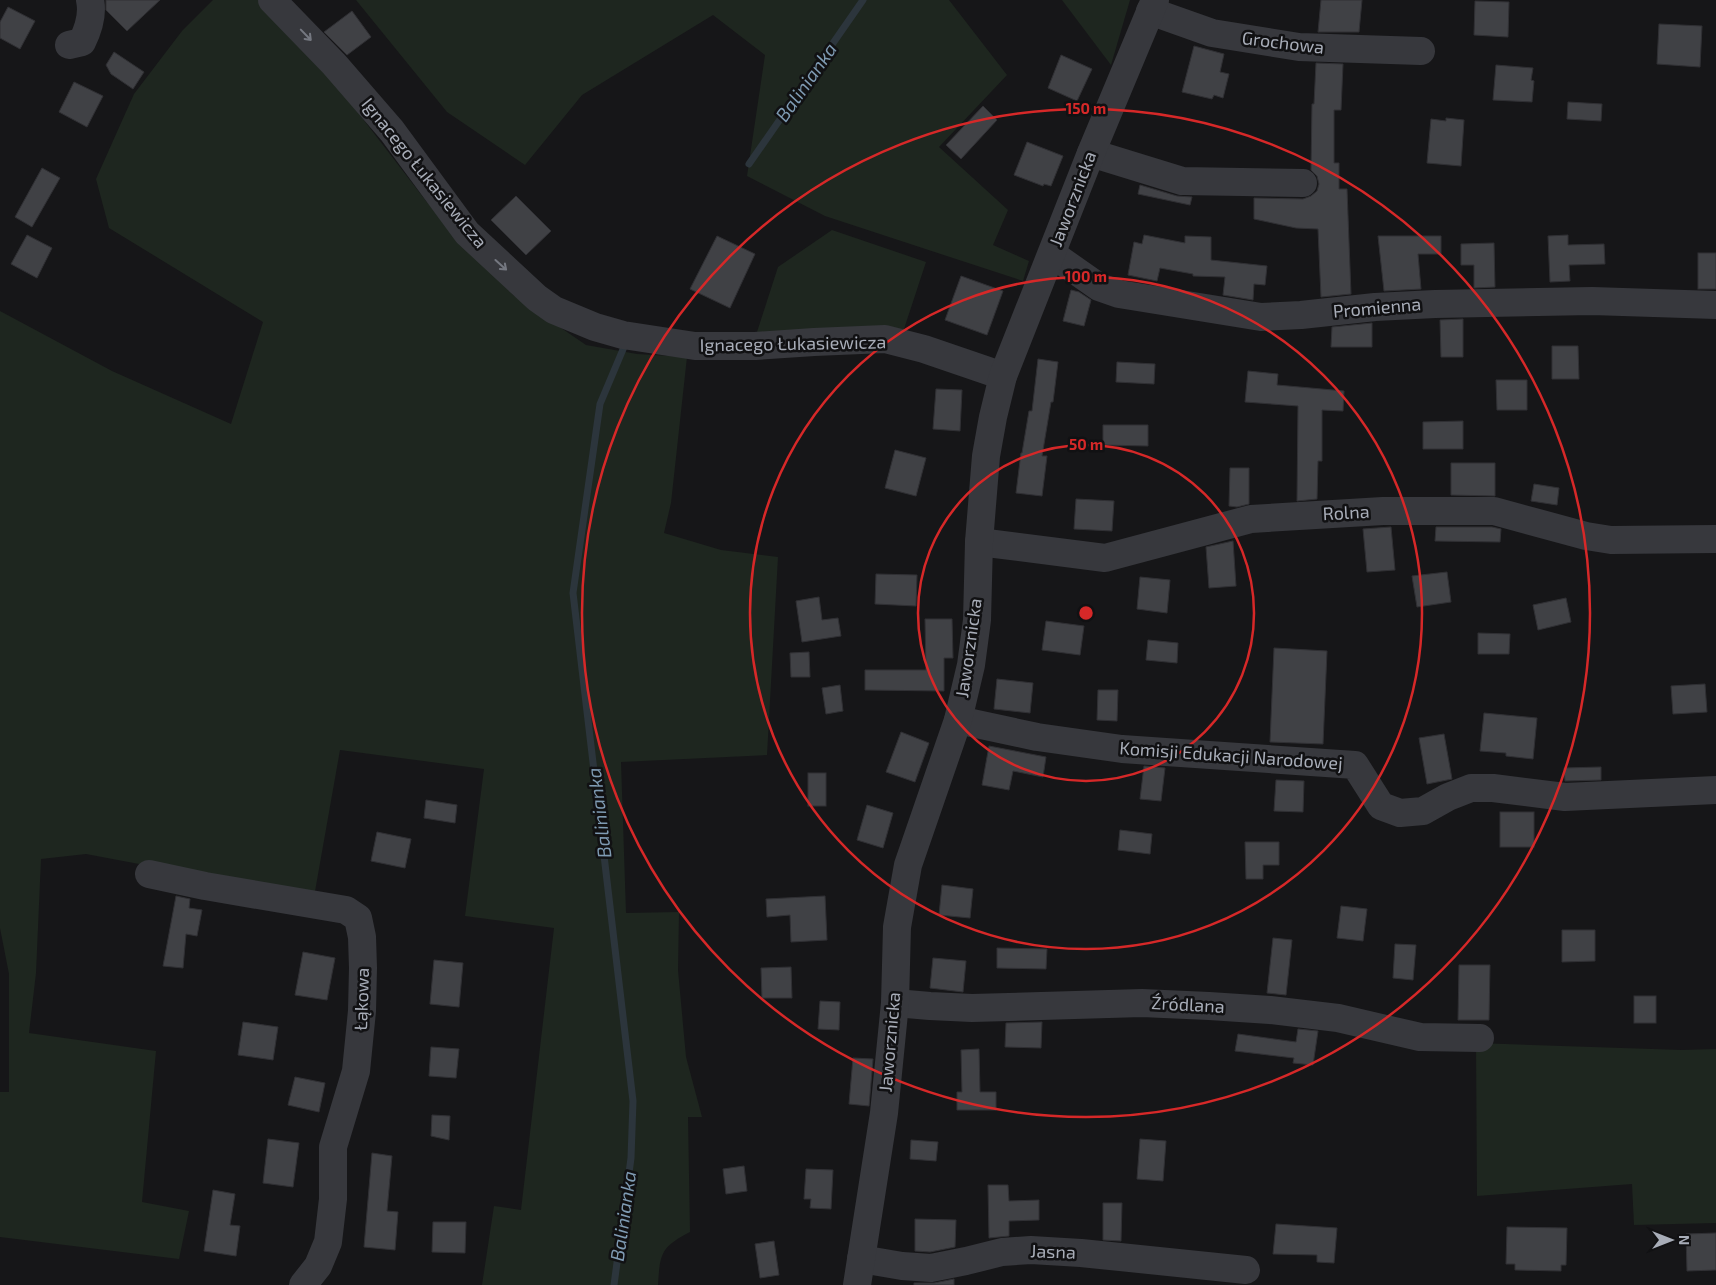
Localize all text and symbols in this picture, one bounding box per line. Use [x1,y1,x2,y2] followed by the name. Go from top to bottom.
[1241,26,1325,58] street label: Grochowa
[300,29,312,41] one-way arrow
[770,38,841,126] water label: Balinianka
[357,93,492,252] street label: Ignacego Łukasiewicza
[1066,99,1106,117] text: 150 m
[1044,148,1100,249] street label: Jaworznicka
[495,259,508,271] one-way arrow
[1065,267,1107,285] text: 100 m
[1332,292,1422,322] street label: Promienna
[699,330,887,356] street label: Ignacego Łukasiewicza
[1069,435,1103,453] text: 50 m
[1322,500,1370,524] street label: Rolna
[950,597,986,699] street label: Jaworznicka
[1077,604,1095,622] centre of rings
[1119,736,1343,774] street label: Komisji Edukacji Narodowej
[582,766,615,860] water label: Balinianka
[349,967,373,1031] street label: Łąkowa
[874,991,904,1093] street label: Jaworznicka
[1151,991,1225,1017] street label: Źródlana
[605,1169,640,1263] water label: Balinianka
[1646,1215,1696,1265] north arrow
[1676,1235,1693,1245] text: N
[1030,1239,1076,1263] street label: Jasna

